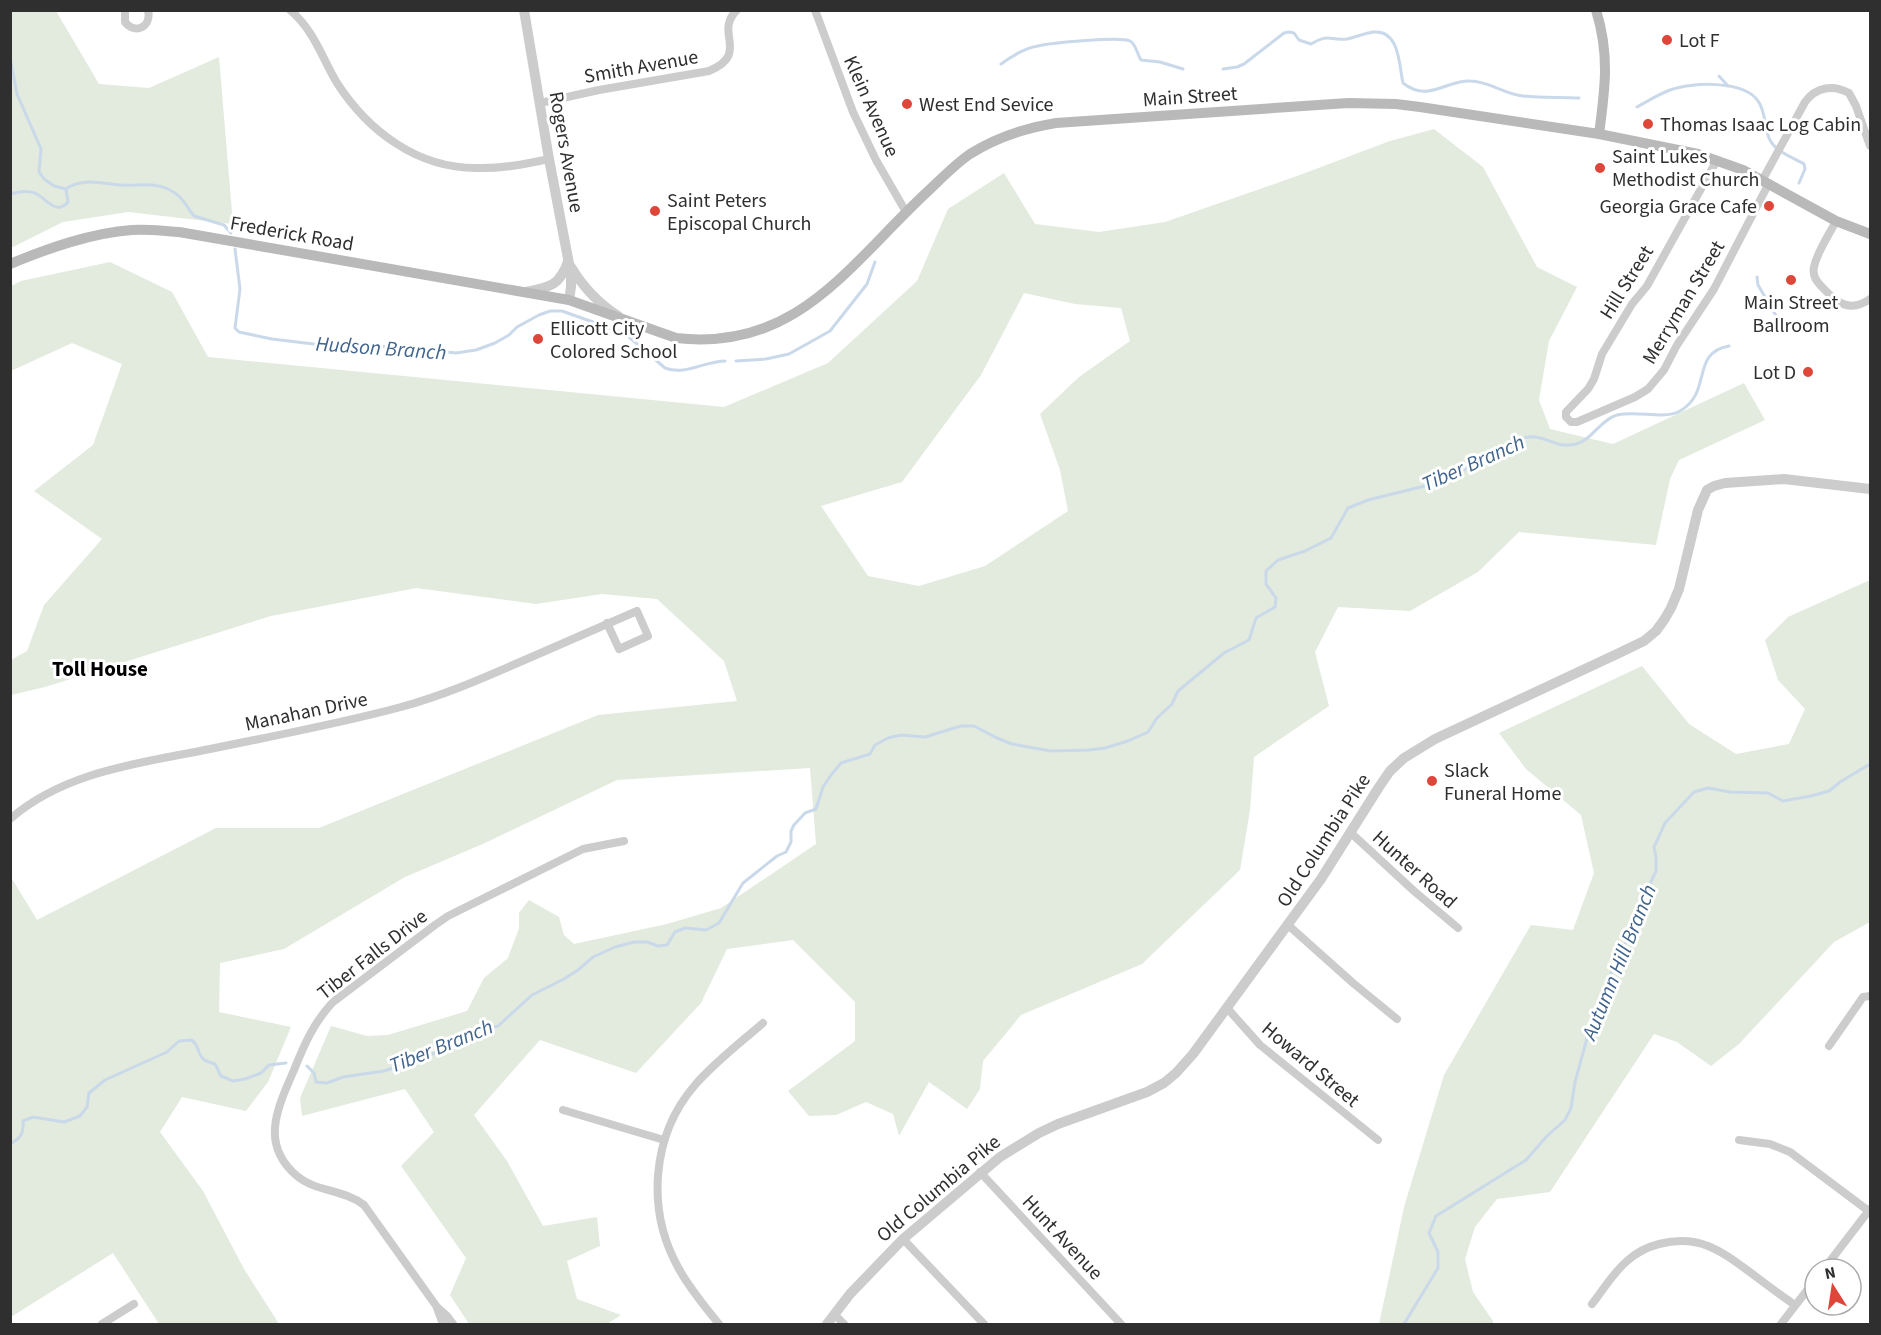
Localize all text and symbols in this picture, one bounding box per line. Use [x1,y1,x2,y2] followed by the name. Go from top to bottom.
[1679,27,1720,55] place label: Lot F
[1660,33,1674,47] marker: Lot F
[582,43,701,91] street label: Smith Avenue
[836,51,906,162] street label: Klein Avenue
[1142,80,1238,114] street label: Main Street
[542,89,590,215] street label: Rogers Avenue
[919,91,1054,119] place label: West End Sevice
[900,97,914,111] marker: West End Sevice
[1660,111,1861,139] place label: Thomas Isaac Log Cabin
[1641,117,1655,131] marker: Thomas Isaac Log Cabin
[1612,143,1759,194] place label: Saint Lukes Methodist Church
[1593,161,1607,175] marker: Saint Lukes Methodist Church
[667,187,811,238] place label: Saint Peters Episcopal Church
[1600,193,1757,221] place label: Georgia Grace Cafe
[1762,199,1776,213] marker: Georgia Grace Cafe
[648,204,662,218] marker: Saint Peters Episcopal Church
[228,209,356,259] street label: Frederick Road
[1636,235,1732,370] street label: Merryman Street
[1593,240,1661,325] street label: Hill Street
[1784,273,1798,287] marker: Main Street Ballroom
[1744,289,1839,340] place label: Main Street Ballroom
[550,315,677,366] place label: Ellicott City Colored School
[315,328,447,368] water label: Hudson Branch
[531,332,545,346] marker: Ellicott City Colored School
[1753,359,1796,387] place label: Lot D
[1801,365,1815,379] marker: Lot D
[1417,427,1529,499] water label: Tiber Branch
[52,654,148,684] district label: Toll House
[242,685,370,739] street label: Manahan Drive
[1444,757,1561,808] place label: Slack Funeral Home
[1270,768,1378,913] street label: Old Columbia Pike
[1425,774,1439,788] marker: Slack Funeral Home
[1366,824,1463,915] street label: Hunter Road
[1573,880,1664,1046] water label: Autumn Hill Branch
[312,903,434,1007] street label: Tiber Falls Drive
[385,1012,497,1080] water label: Tiber Branch
[1255,1015,1366,1114] street label: Howard Street
[871,1128,1007,1249] street label: Old Columbia Pike
[1015,1189,1109,1287] street label: Hunt Avenue
[1803,1257,1863,1317] north arrow
[1823,1261,1838,1285] text: N

